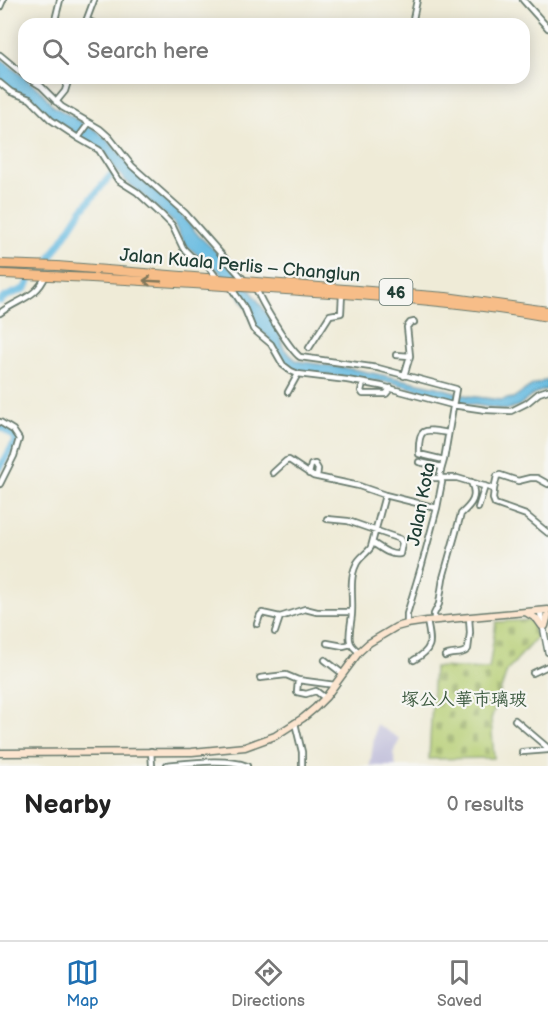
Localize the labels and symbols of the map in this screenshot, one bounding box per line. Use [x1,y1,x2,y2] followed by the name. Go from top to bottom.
[119,245,361,286] street label: Jalan Kuala Perlis – Changlun
[142,276,162,287] one-way arrow
[380,279,412,305] road number: 46
[403,460,440,548] street label: Jalan Kota
[401,689,527,710] park label: 塚公人華市璃玻

